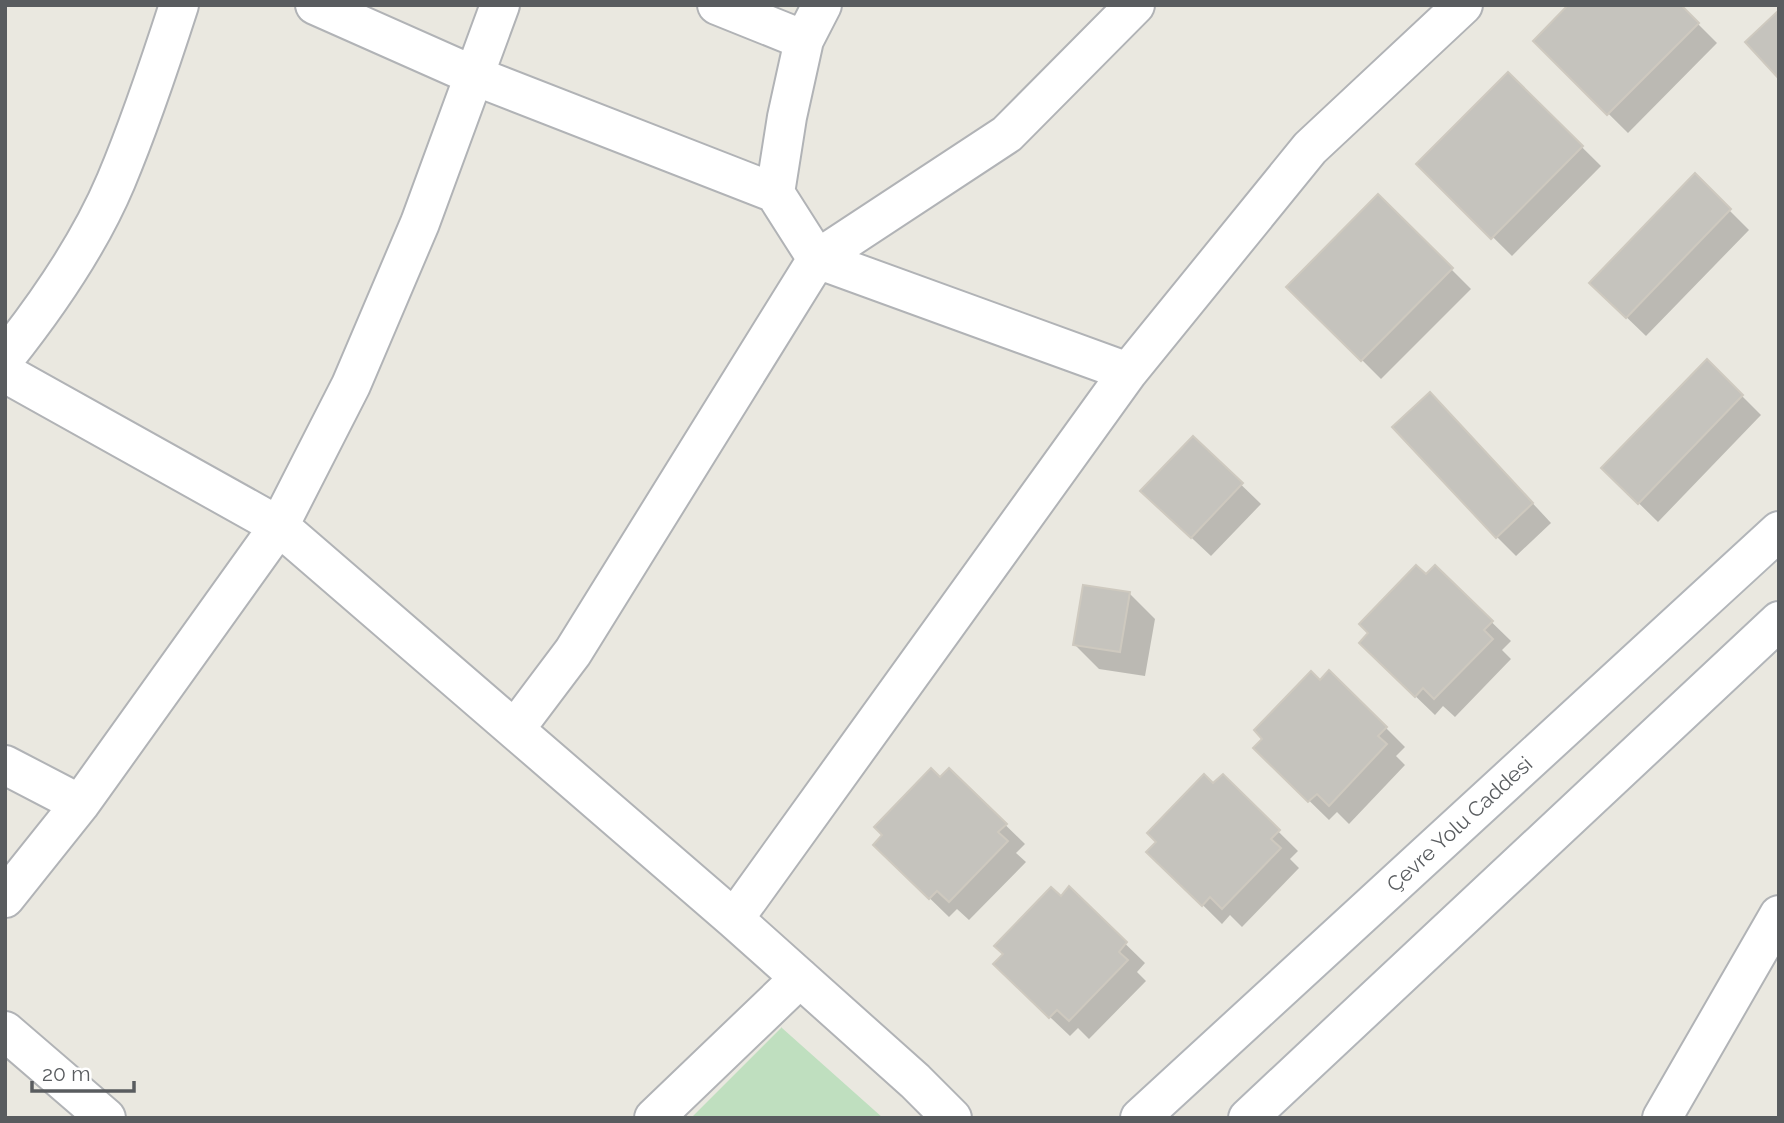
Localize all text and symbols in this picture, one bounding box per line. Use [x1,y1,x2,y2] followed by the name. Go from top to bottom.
[1381,751,1537,897] street label: Çevre Yolu Caddesi
[32,1050,133,1094] scale bar
[42,1061,90,1086] text: 20 m

